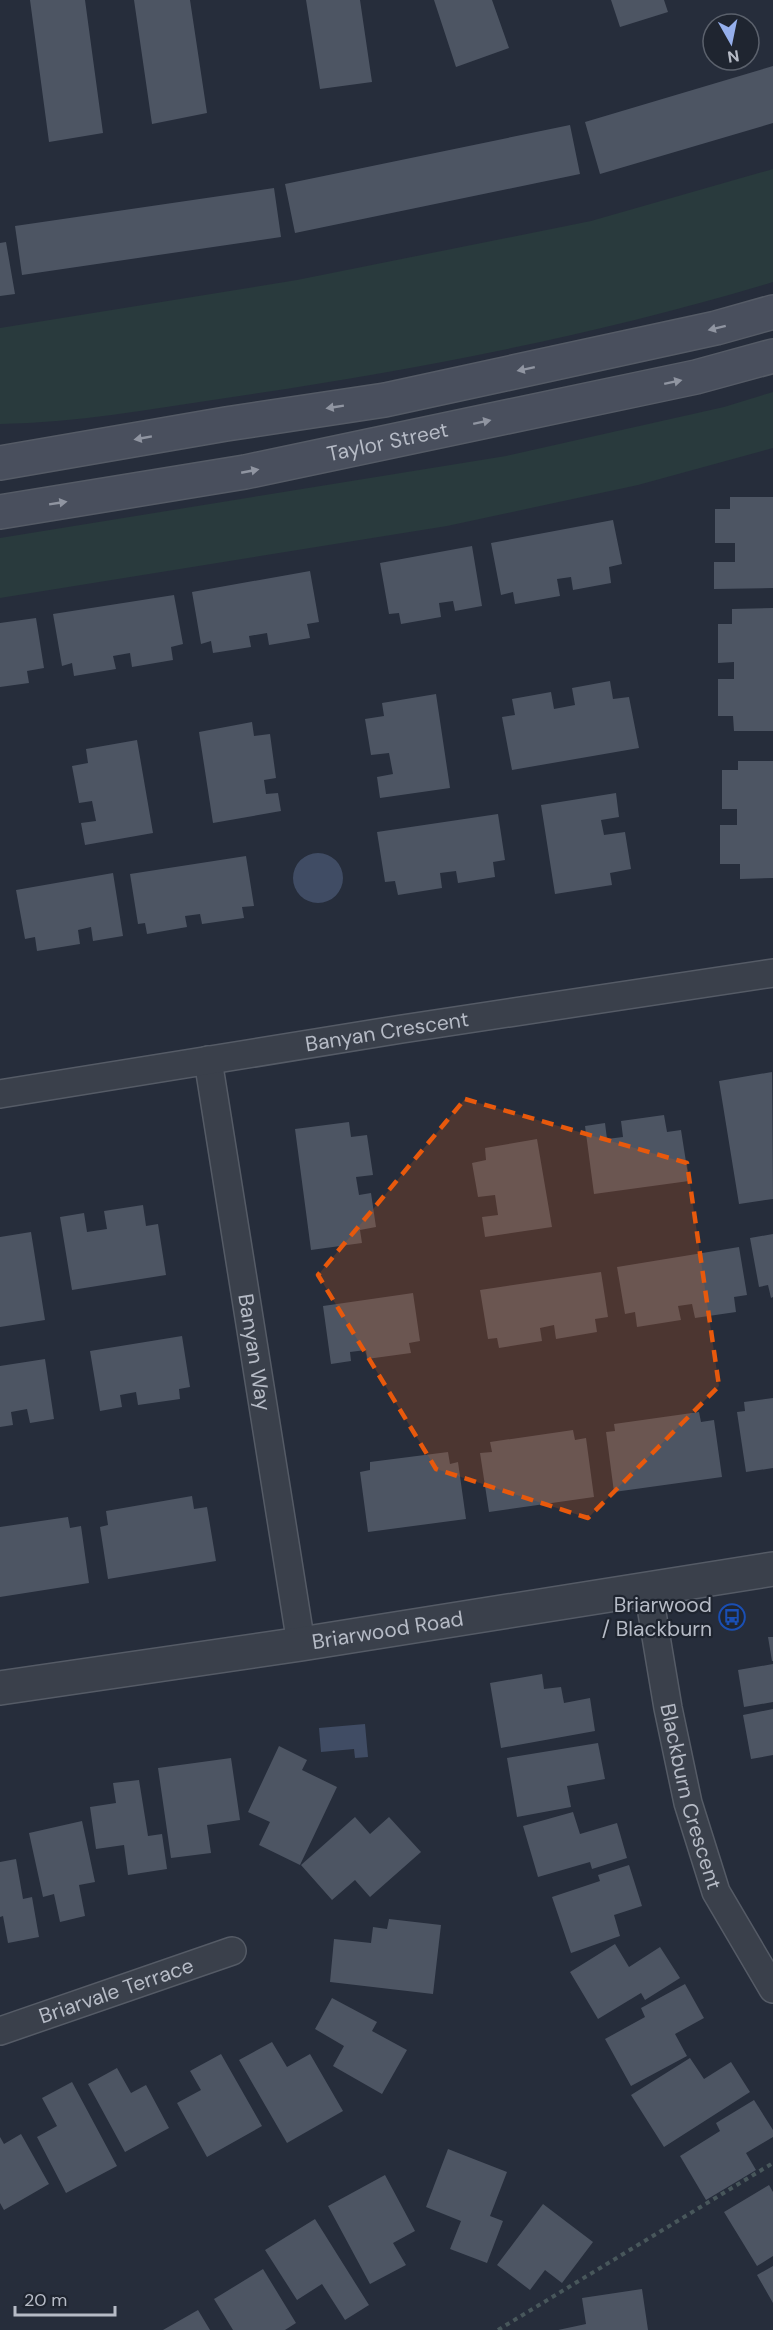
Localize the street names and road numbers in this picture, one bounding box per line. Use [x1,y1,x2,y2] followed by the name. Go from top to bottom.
[325,416,451,468] street label: Taylor Street
[303,1005,471,1058] street label: Banyan Crescent
[231,1292,278,1413] street label: Banyan Way
[310,1604,465,1656] street label: Briarwood Road
[653,1701,728,1893] street label: Blackburn Crescent
[35,1951,197,2030] street label: Briarvale Terrace

